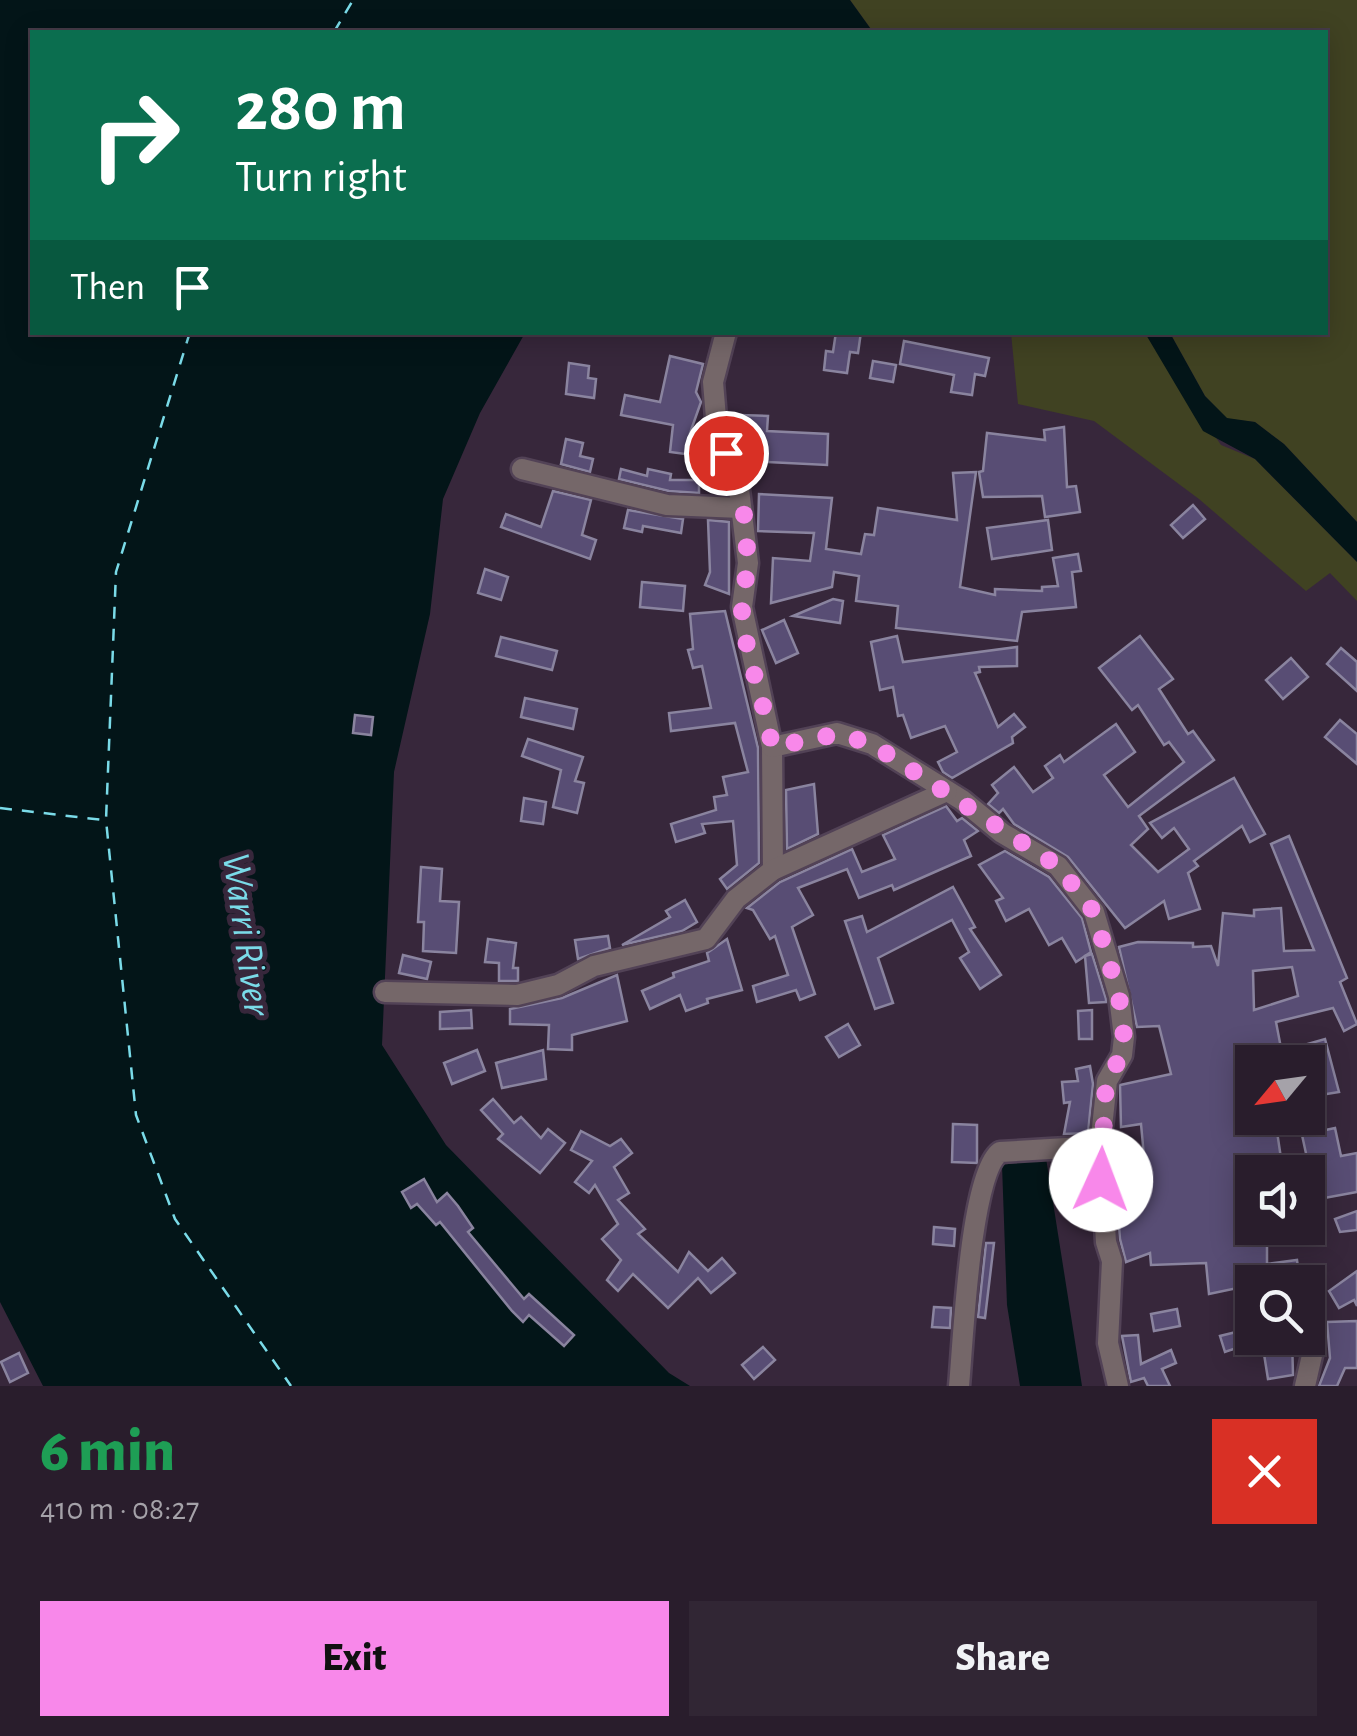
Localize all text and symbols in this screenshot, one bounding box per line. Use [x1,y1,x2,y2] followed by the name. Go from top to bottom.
[70,70,200,200] icon: right
[235,73,406,143] text: 280 m
[235,155,407,200] text: Turn right
[165,260,220,315] icon: arrive
[70,269,145,307] text: Then
[684,411,769,496] pin
[699,426,754,481] icon: arrive
[215,850,277,1019] water label: Warri River
[1235,1045,1325,1135] north arrow
[1235,1045,1325,1355] map controls
[1049,1128,1153,1232] position arrow
[1235,1155,1325,1245] button: sound
[1235,1265,1325,1355] button: search
[1212,1419,1317,1524] button: close
[40,1422,175,1482] text: 6 min
[40,1493,199,1525] text: 410 m · 08:27
[40,1601,669,1716] button: Exit
[689,1601,1317,1716] button: Share

